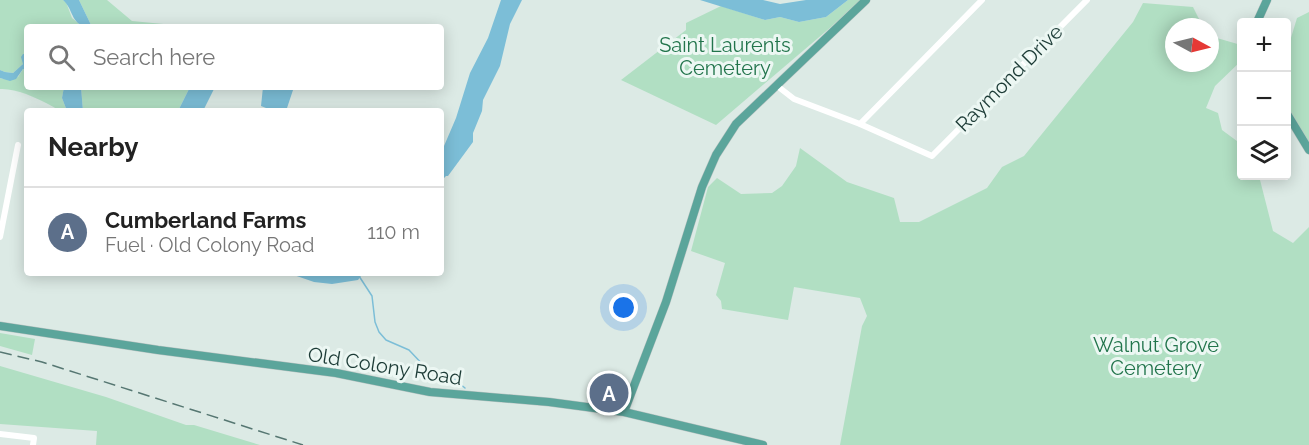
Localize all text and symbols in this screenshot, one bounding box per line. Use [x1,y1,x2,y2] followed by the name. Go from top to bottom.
[1165,18,1219,72] north arrow
[1237,18,1291,180] map controls
[1237,18,1291,72] button: +
[950,19,1068,137] street label: Raymond Drive
[24,24,444,90] search box
[659,33,791,80] park label: Saint Laurents Cemetery
[45,41,78,74] icon: search
[93,44,215,70] text: Search here
[1237,72,1291,126] button: −
[1237,126,1291,180] button: layers
[48,132,138,162] text: Nearby
[105,207,306,233] text: Cumberland Farms
[61,220,74,244] text: A
[367,220,420,244] text: 110 m
[105,233,314,257] text: Fuel · Old Colony Road
[609,293,638,322] your location
[1093,333,1219,380] park label: Walnut Grove Cemetery
[306,342,464,390] street label: Old Colony Road
[590,370,628,416] pin: A

